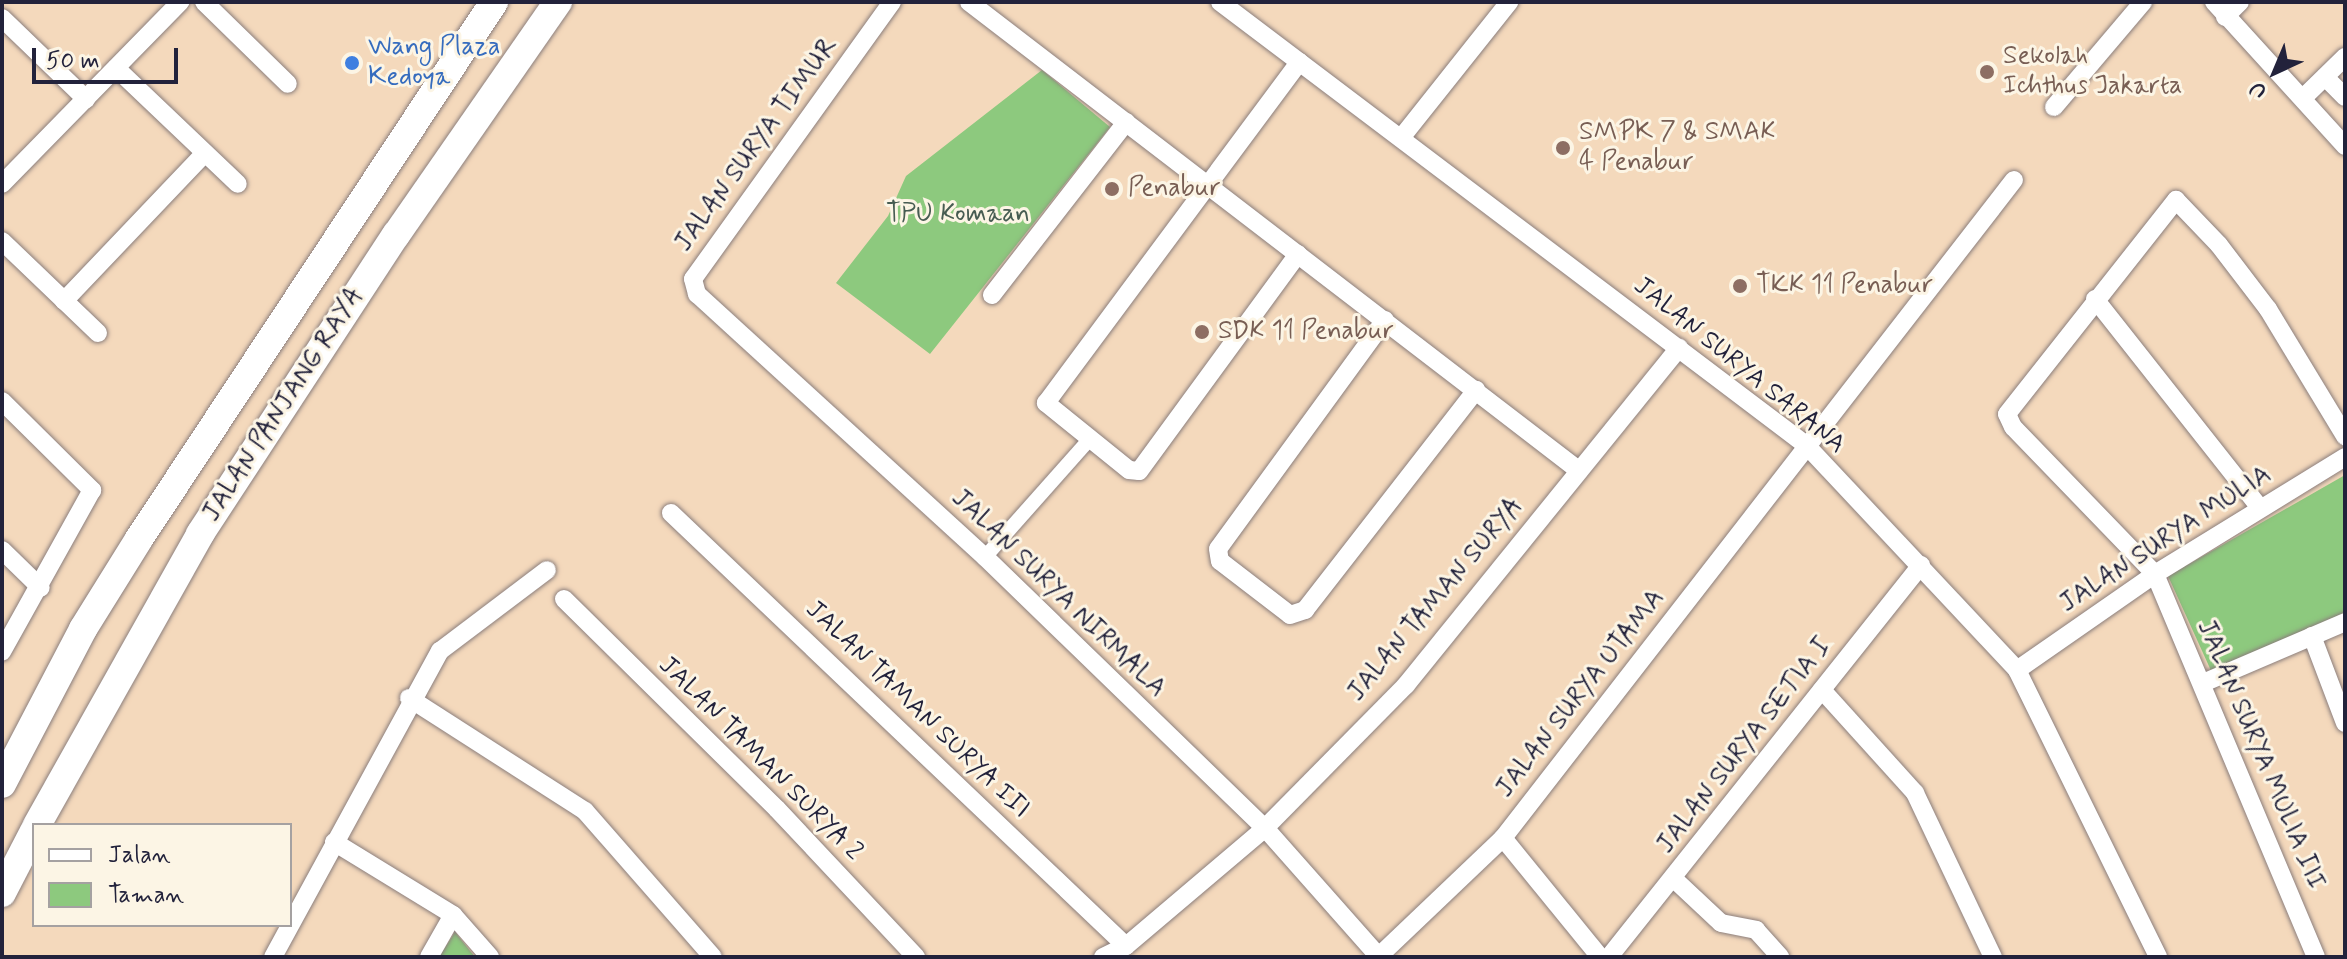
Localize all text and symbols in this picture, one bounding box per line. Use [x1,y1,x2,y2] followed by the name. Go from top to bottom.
[36,32,182,82] scale bar
[368,32,500,94] place label: Wang Plaza Kedoya
[669,32,845,258] street label: JALAN SURYA TIMUR
[2235,32,2315,112] north arrow
[2003,41,2193,102] place label: Sekolah Ichthus Jakarta
[46,46,100,77] text: 50 m
[343,54,361,72] marker: Wang Plaza Kedoya
[1978,63,1996,81] marker: Sekolah Ichthus Jakarta
[2243,74,2273,104] text: U
[1579,117,1775,178] place label: SMPK 7 & SMAK 4 Penabur
[1554,139,1572,157] marker: SMPK 7 & SMAK 4 Penabur
[1128,173,1221,205] place label: Penabur
[1103,180,1121,198] marker: Penabur
[880,199,1036,231] park label: TPU Komaan
[1756,270,1933,302] place label: TKK 11 Penabur
[1627,271,1851,461] street label: JALAN SURYA SARANA
[1731,277,1749,295] marker: TKK 11 Penabur
[198,285,370,525] street label: JALAN PANJANG RAYA
[1218,316,1394,348] place label: SDK 11 Penabur
[1193,323,1211,341] marker: SDK 11 Penabur
[2051,458,2281,622] street label: JALAN SURYA MULIA
[945,484,1171,704] street label: JALAN SURYA NIRMALA
[1342,492,1530,708] street label: JALAN TAMAN SURYA
[1490,584,1672,804] street label: JALAN SURYA UTAMA
[799,595,1035,825] street label: JALAN TAMAN SURYA III
[2188,612,2332,898] street label: JALAN SURYA MULIA III
[1650,631,1840,861] street label: JALAN SURYA SETIA I
[652,651,868,867] street label: JALAN TAMAN SURYA 2
[32,823,292,927] legend
[108,840,171,871] text: Jalan
[108,880,184,911] text: Taman

